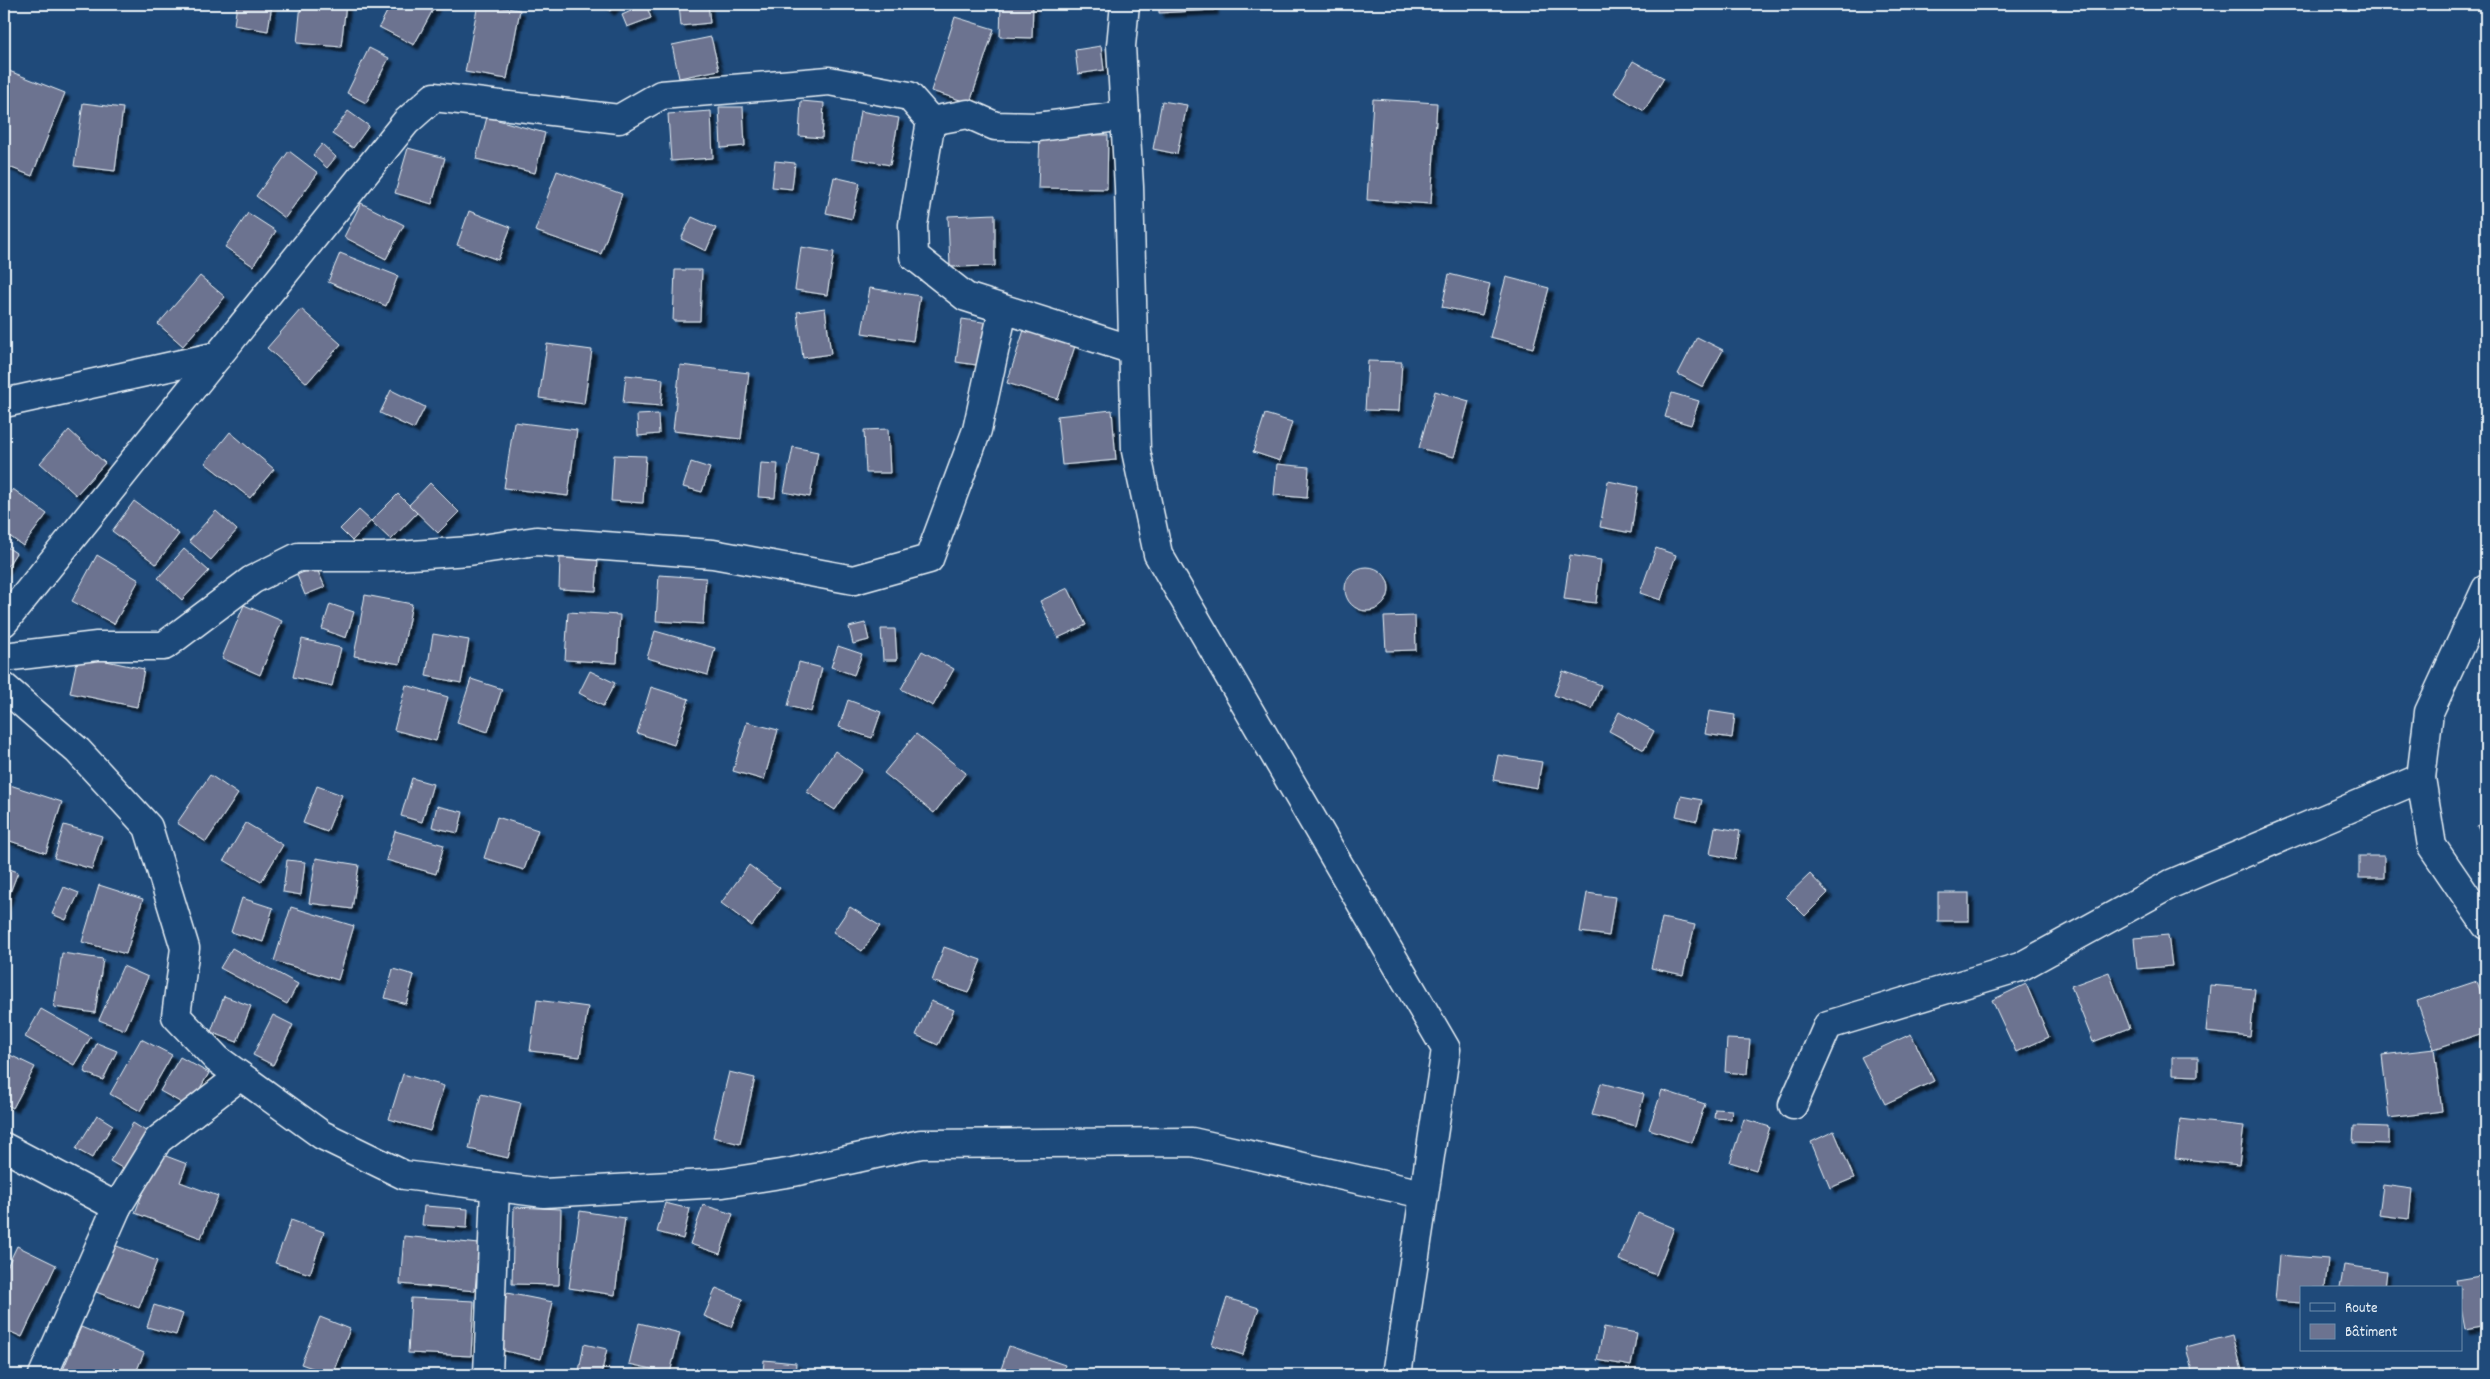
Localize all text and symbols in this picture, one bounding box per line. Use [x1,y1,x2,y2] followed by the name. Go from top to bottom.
[2300,1286,2462,1352] legend
[2345,1298,2378,1320] text: Route
[2345,1322,2398,1344] text: Bâtiment

